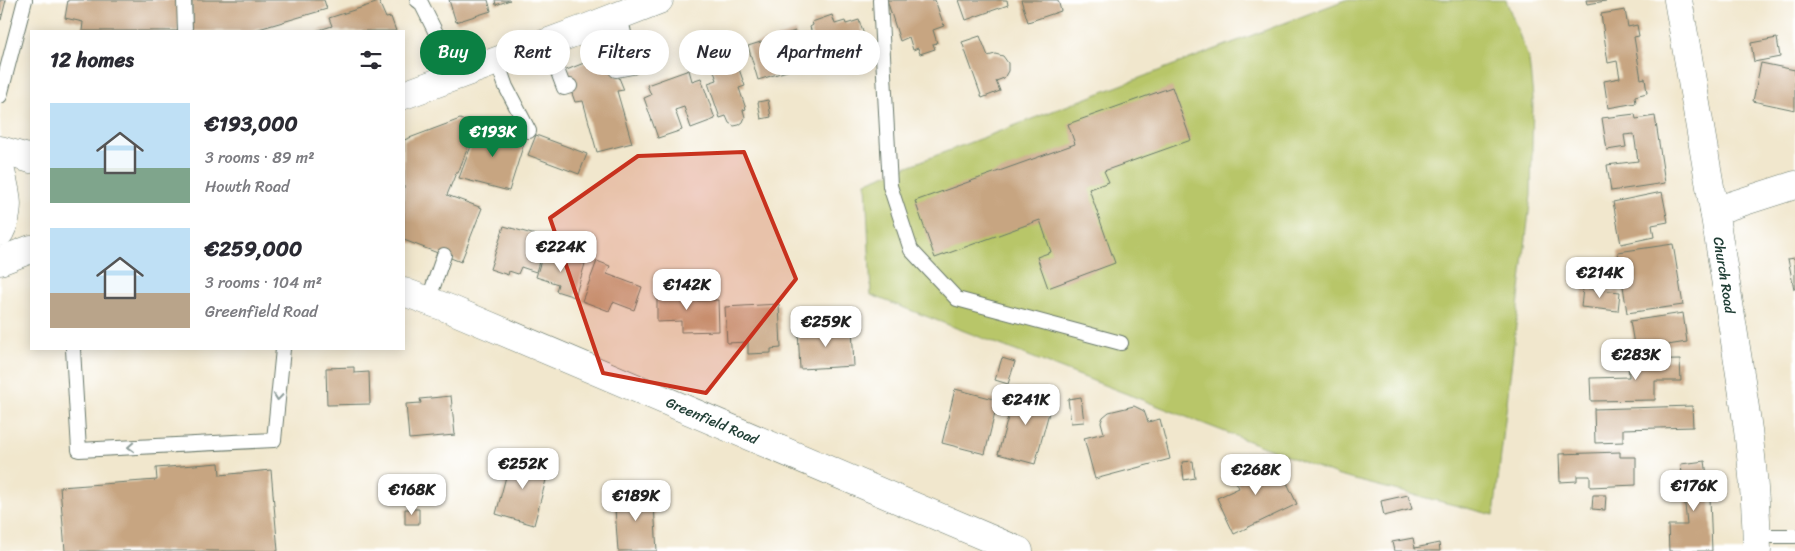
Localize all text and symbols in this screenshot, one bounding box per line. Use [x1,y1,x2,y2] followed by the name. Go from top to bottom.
[420,30,486,75] chip: Buy
[496,30,570,75] chip: Rent
[580,30,669,75] chip: Filters
[679,30,749,75] chip: New
[759,30,880,75] chip: Apartment
[50,41,134,79] text: 12 homes
[357,46,385,74] icon: filters
[205,105,298,143] text: €193,000
[458,116,528,158] pin: €193K
[470,117,516,146] text: €193K
[90,123,150,183] icon: home
[205,143,314,172] text: 3 rooms · 89 m²
[205,172,289,201] text: Howth Road
[205,230,302,268] text: €259,000
[526,230,596,273] pin: €224K
[537,232,585,261] text: €224K
[1706,235,1743,317] street label: Church Road
[90,248,150,308] icon: home
[1565,256,1635,299] pin: €214K
[1577,258,1623,287] text: €214K
[205,268,322,297] text: 3 rooms · 104 m²
[652,268,722,311] pin: €142K
[664,270,710,299] text: €142K
[205,297,318,326] text: Greenfield Road
[791,306,861,348] pin: €259K
[801,307,851,336] text: €259K
[1601,338,1671,381] pin: €283K
[1612,340,1660,369] text: €283K
[991,384,1061,426] pin: €241K
[1003,385,1049,414] text: €241K
[662,390,764,452] street label: Greenfield Road
[273,394,284,402] one-way arrow
[127,442,135,453] one-way arrow
[488,448,558,490] pin: €252K
[499,449,547,478] text: €252K
[1221,454,1291,496] pin: €268K
[1232,455,1280,484] text: €268K
[1659,470,1729,512] pin: €176K
[1671,471,1717,500] text: €176K
[377,474,447,516] pin: €168K
[389,475,435,504] text: €168K
[601,480,671,522] pin: €189K
[613,481,659,510] text: €189K

